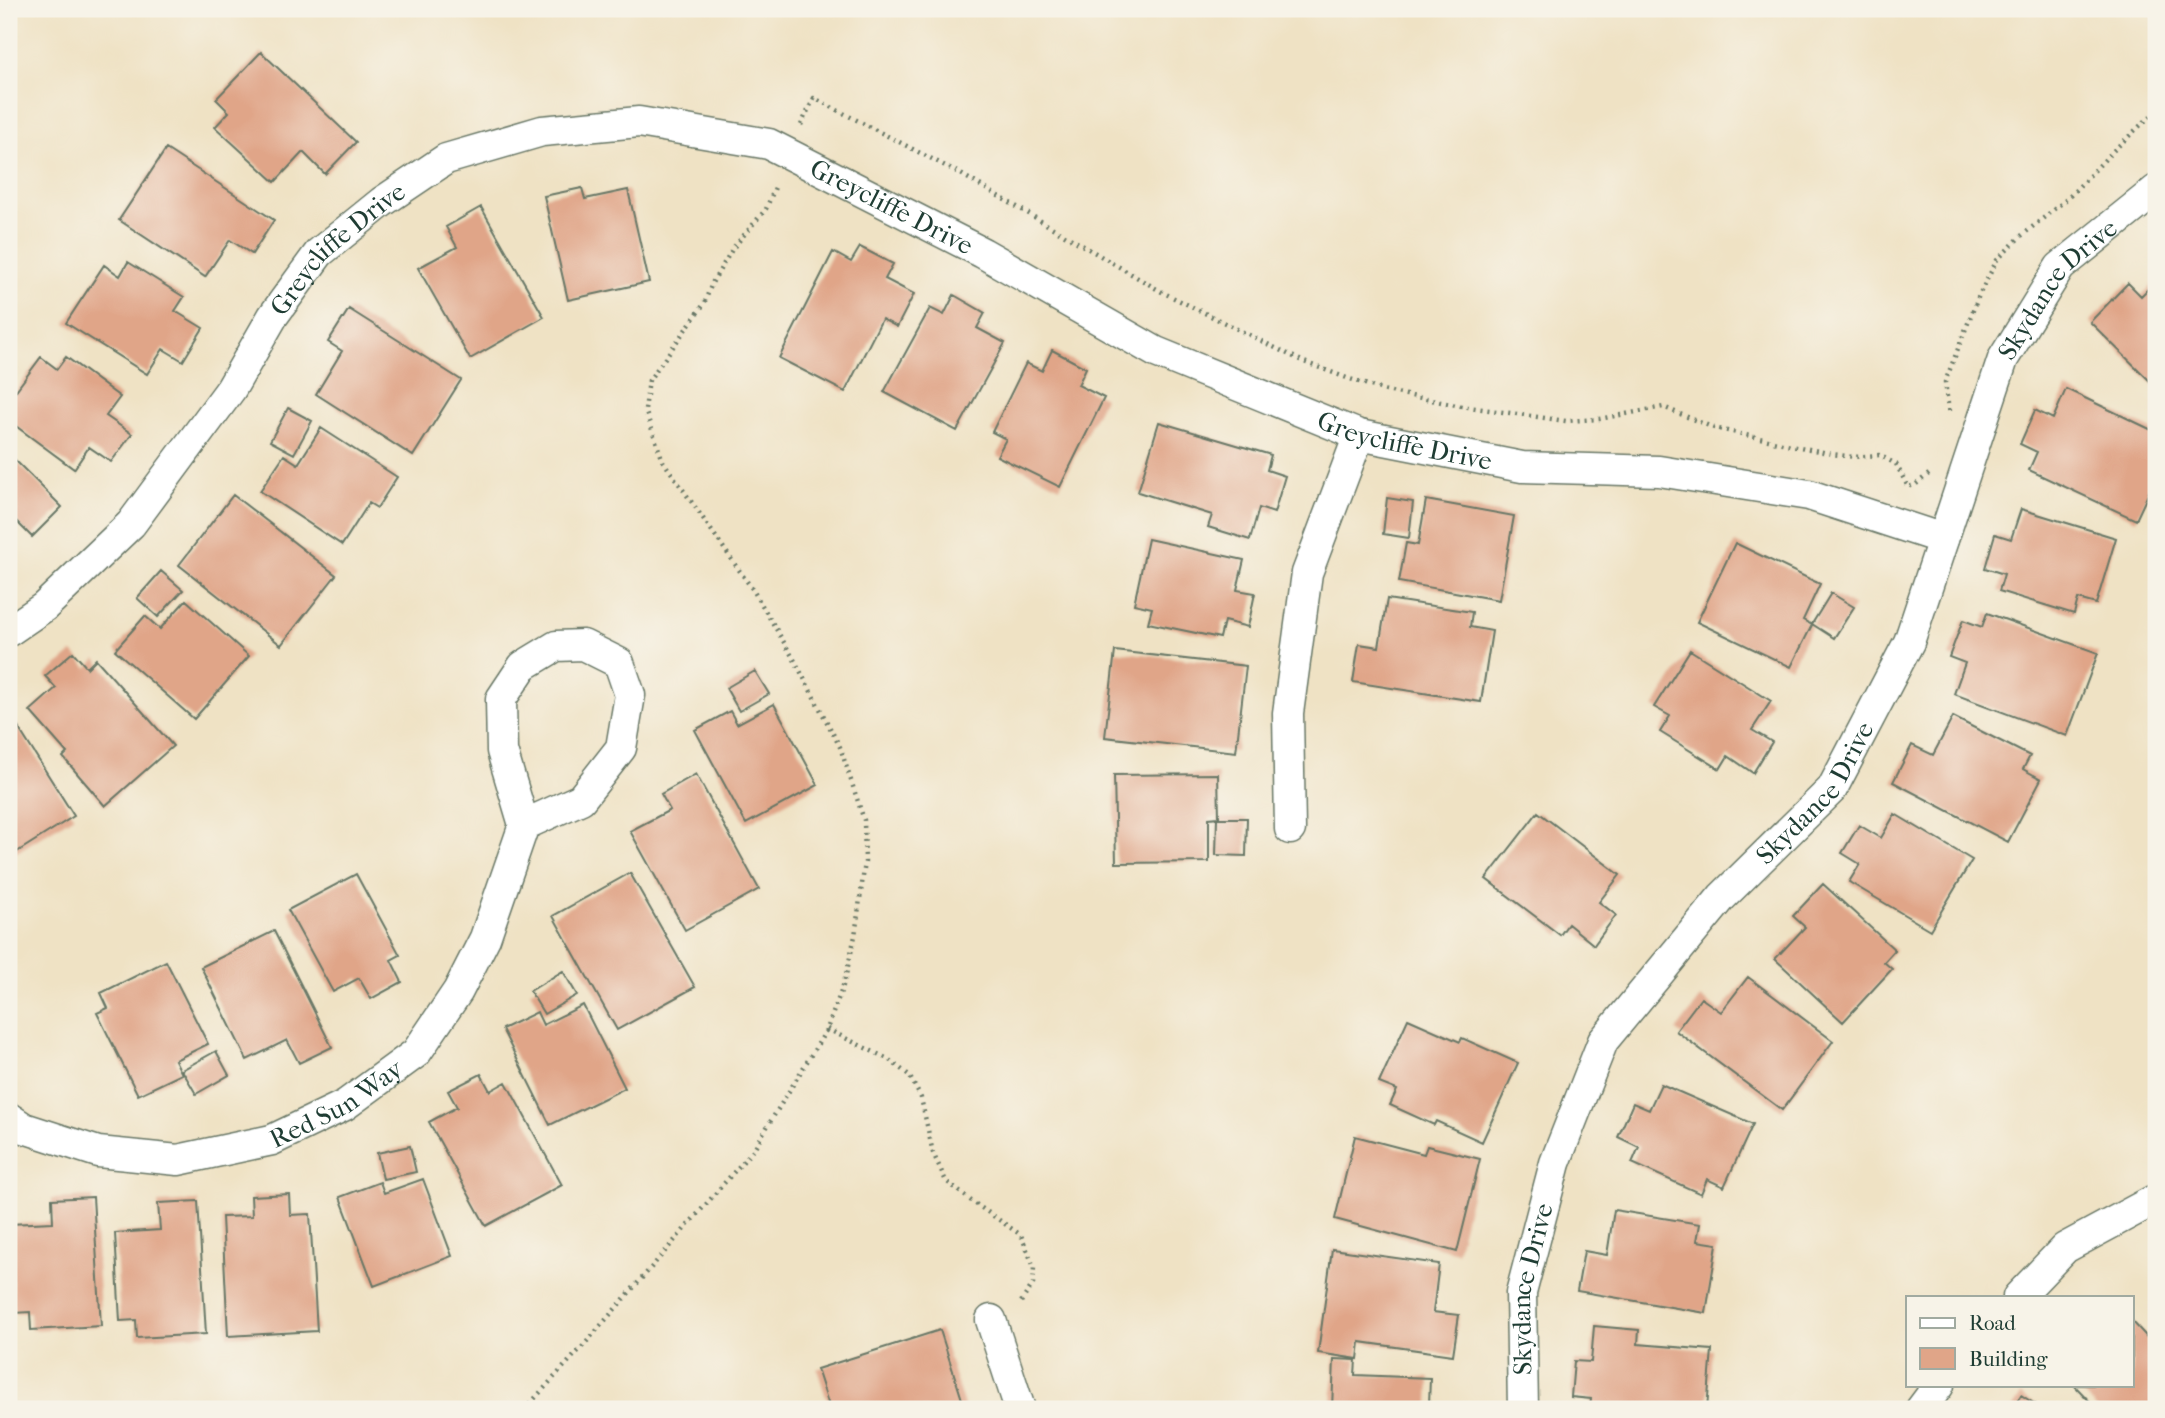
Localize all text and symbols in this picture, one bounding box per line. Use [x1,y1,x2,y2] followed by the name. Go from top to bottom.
[805,153,978,261] street label: Greycliffe Drive
[264,176,411,322] street label: Greycliffe Drive
[1991,212,2123,366] street label: Skydance Drive
[1313,405,1495,477] street label: Greycliffe Drive
[1750,717,1880,871] street label: Skydance Drive
[265,1052,410,1155] street label: Red Sun Way
[1506,1200,1560,1375] street label: Skydance Drive
[1906,1296,2134,1386] legend
[1969,1311,2016,1335] text: Road
[1969,1347,2048,1371] text: Building

